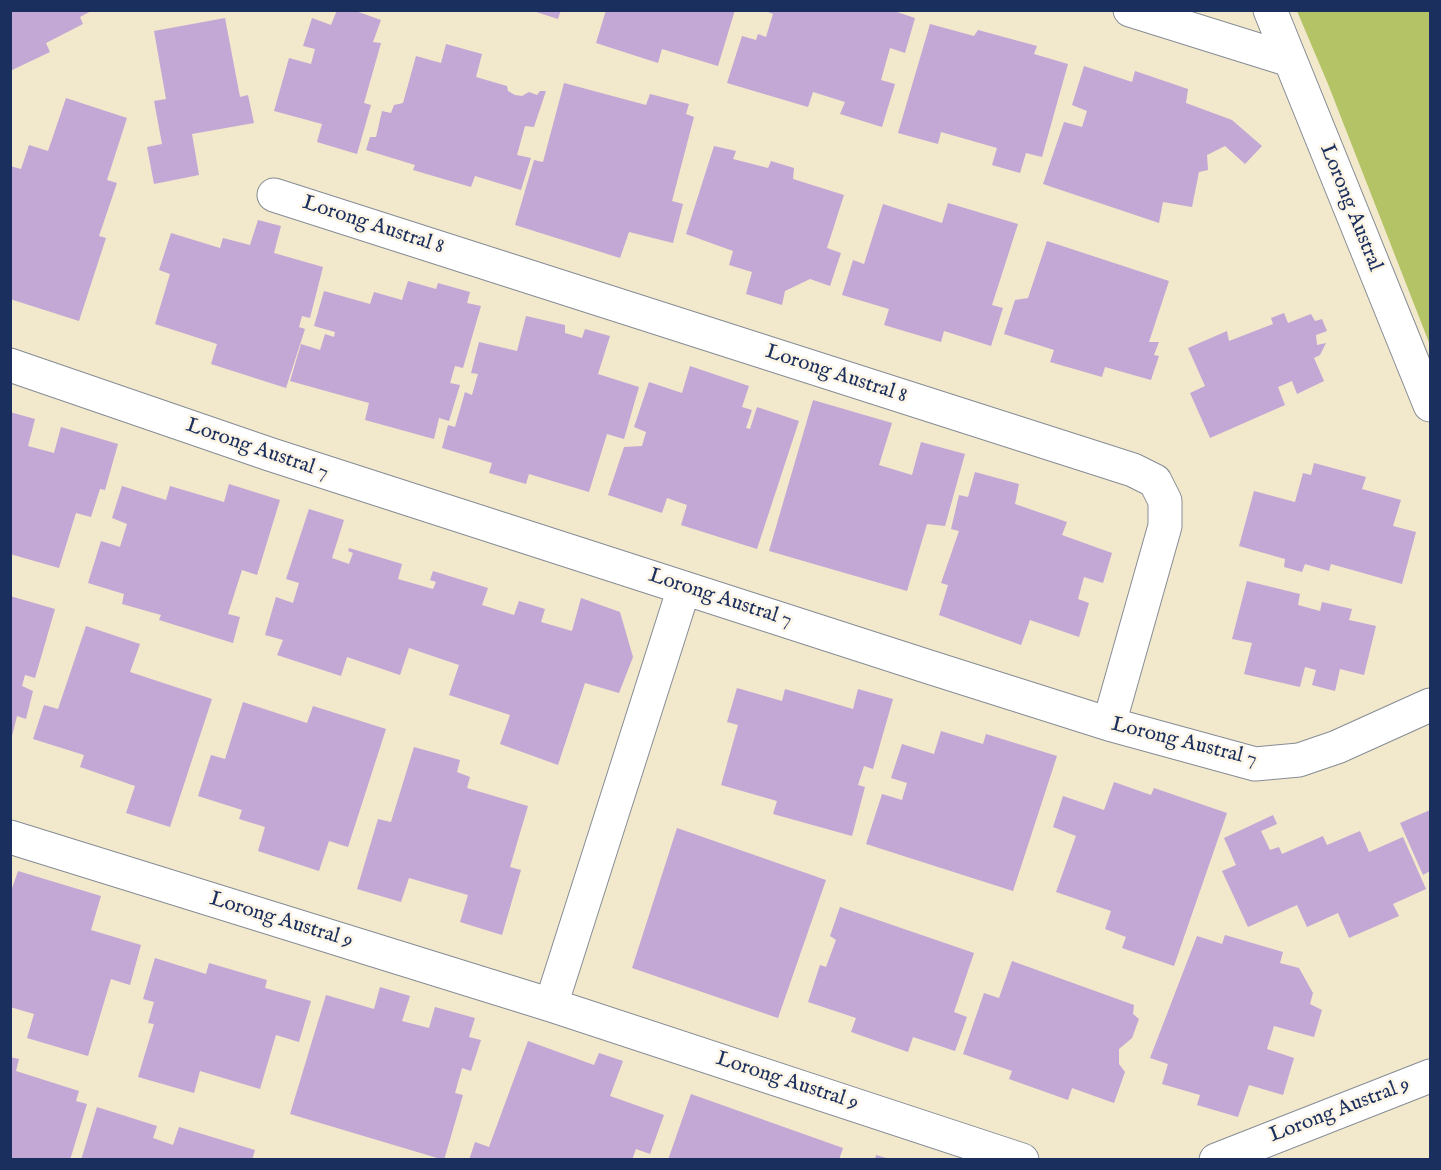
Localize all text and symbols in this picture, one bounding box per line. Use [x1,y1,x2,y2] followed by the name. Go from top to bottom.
[1313,141,1387,275] street label: Lorong Austral
[299,191,447,261] street label: Lorong Austral 8
[762,340,910,410] street label: Lorong Austral 8
[182,414,332,486] street label: Lorong Austral 7
[645,564,795,634] street label: Lorong Austral 7
[1109,713,1259,773] street label: Lorong Austral 7
[206,887,356,955] street label: Lorong Austral 9
[713,1047,861,1117] street label: Lorong Austral 9
[1266,1073,1414,1149] street label: Lorong Austral 9

